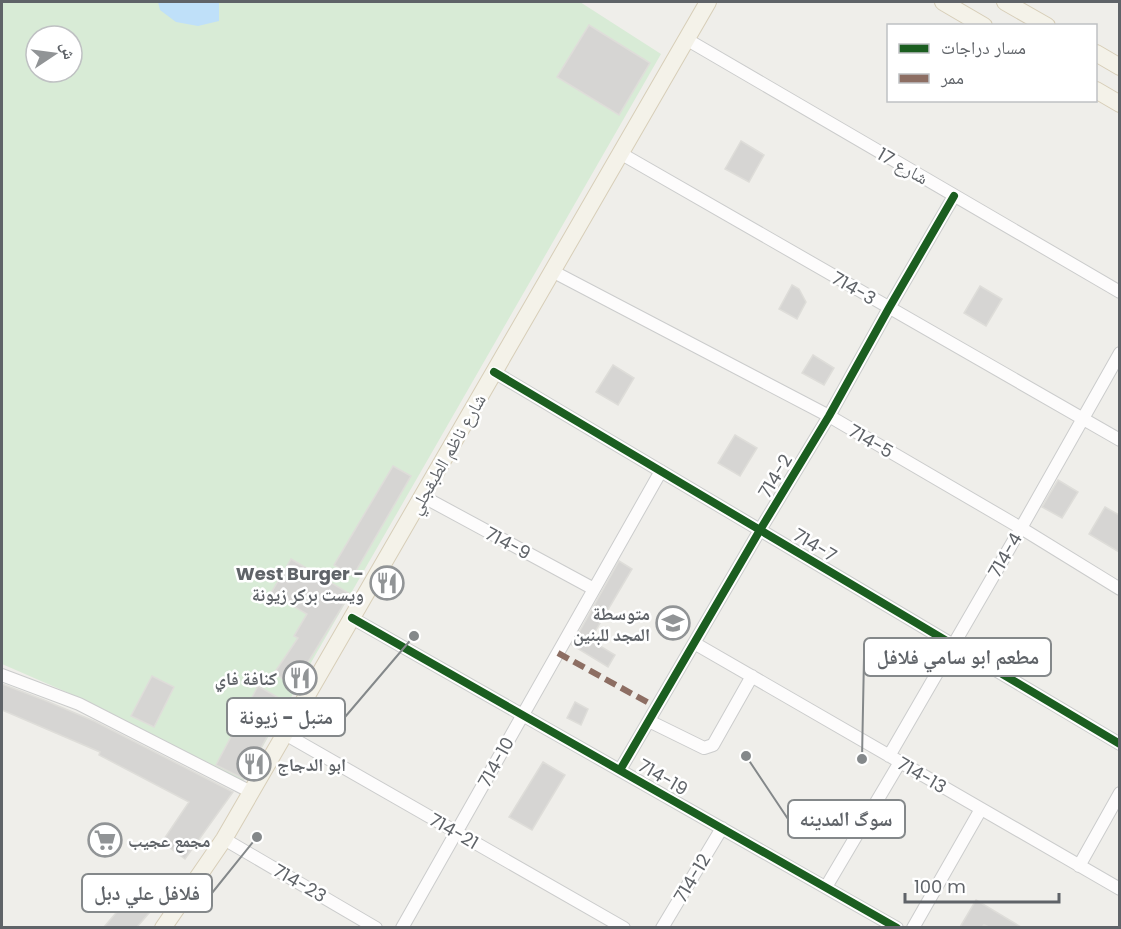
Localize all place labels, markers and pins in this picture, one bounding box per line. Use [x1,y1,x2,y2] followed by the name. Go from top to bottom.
[236,561,364,607] place label: West Burger - ويست بركر زيونة
[369,565,405,601] restaurant icon: West Burger - ويست بركر زيونة
[573,601,650,647] place label: متوسطة المجد للبنين
[655,605,691,641] school or university icon: متوسطة المجد للبنين
[864,638,1051,676] callout: مطعم ابو سامي فلافل
[282,660,318,696] restaurant icon: كنافة فاي
[214,666,277,693] place label: كنافة فاي
[227,698,345,736] callout: متبل - زيونة
[236,746,272,782] restaurant icon: ابو الدجاج
[277,752,346,777] place label: ابو الدجاج
[788,800,905,838] callout: سوگ المدينه
[87,822,123,858] supermarket icon: مجمع عجيب
[128,828,211,853] place label: مجمع عجيب
[82,874,212,912] callout: فلافل علي دبل

